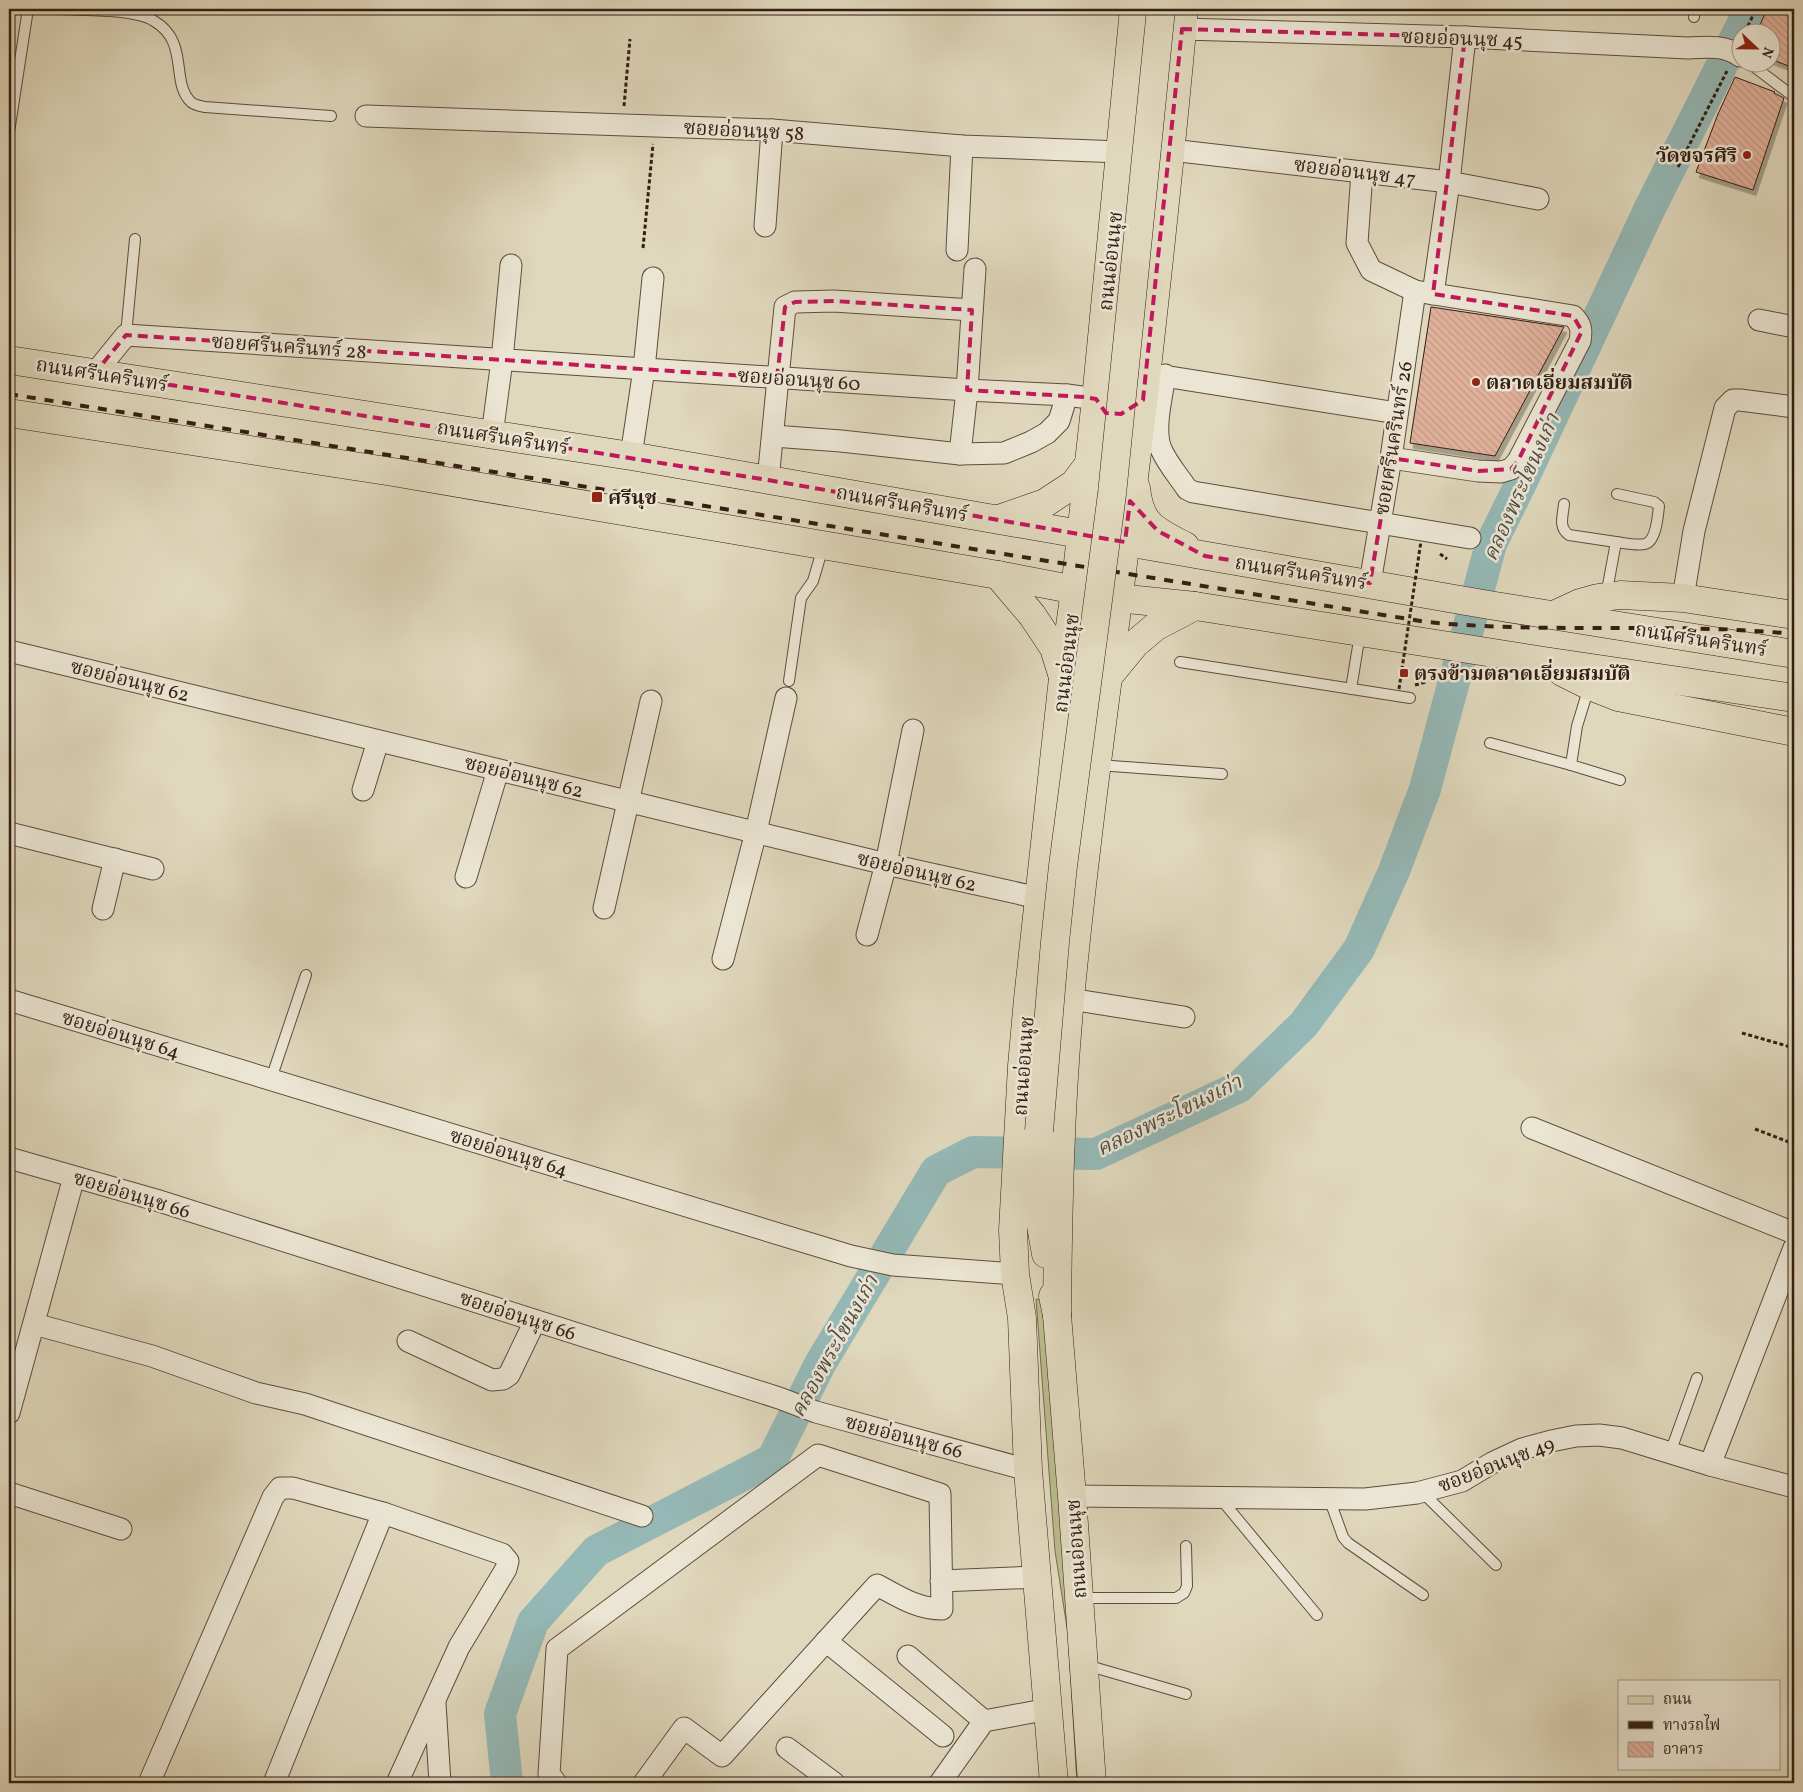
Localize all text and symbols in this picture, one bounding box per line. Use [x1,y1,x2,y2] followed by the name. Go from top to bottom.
[1730,22,1780,72] north arrow
[1400,24,1523,56] street label: ซอยอ่อนนุช 45
[1756,44,1777,61] text: N
[683,115,805,149] street label: ซอยอ่อนนุช 58
[1656,143,1737,171] place label: วัดขจรศิริ
[1741,149,1753,161] marker: วัดขจรศิริ
[1292,152,1417,194] street label: ซอยอ่อนนุช 47
[1093,210,1131,312] street label: ถนนอ่อนนุช
[210,329,367,367] street label: ซอยศรีนครินทร์ 28
[34,352,171,400] street label: ถนนศรีนครินทร์
[1369,359,1421,517] street label: ซอยศรีนครินทร์ 26
[736,363,861,399] street label: ซอยอ่อนนุช 60
[1486,367,1633,398] place label: ตลาดเอี่ยมสมบัติ
[1470,376,1482,388] marker: ตลาดเอี่ยมสมบัติ
[1475,408,1568,566] water label: คลองพระโขนงเก่า
[435,415,572,463] street label: ถนนศรีนครินทร์
[833,480,971,531] street label: ถนนศรีนครินทร์
[608,485,657,513] place label: ศรีนุช
[590,490,604,504] marker: ศรีนุช
[1233,550,1370,598] street label: ถนนศรีนครินทร์
[1048,612,1088,715] street label: ถนนอ่อนนุช
[1633,617,1770,665] street label: ถนนศรีนครินทร์
[67,654,192,710] street label: ซอยอ่อนนุช 62
[1414,658,1631,689] place label: ตรงข้ามตลาดเอี่ยมสมบัติ
[1398,667,1410,679] marker: ตรงข้ามตลาดเอี่ยมสมบัติ
[461,750,586,806] street label: ซอยอ่อนนุช 62
[854,846,979,900] street label: ซอยอ่อนนุช 62
[58,1005,183,1067] street label: ซอยอ่อนนุช 64
[1008,1015,1042,1117] street label: ถนนอ่อนนุช
[1091,1066,1248,1164] water label: คลองพระโขนงเก่า
[446,1123,571,1185] street label: ซอยอ่อนนุช 64
[69,1165,193,1227] street label: ซอยอ่อนนุช 66
[782,1269,887,1423] water label: คลองพระโขนงเก่า
[455,1285,579,1349] street label: ซอยอ่อนนุช 66
[841,1409,966,1467] street label: ซอยอ่อนนุช 66
[1434,1431,1559,1501] street label: ซอยอ่อนนุช 49
[1061,1498,1095,1600] street label: ถนนอ่อนนุช
[1618,1680,1780,1770] legend
[1663,1690,1692,1711] text: ถนน
[1663,1714,1720,1737] text: ทางรถไฟ
[1663,1740,1703,1761] text: อาคาร

